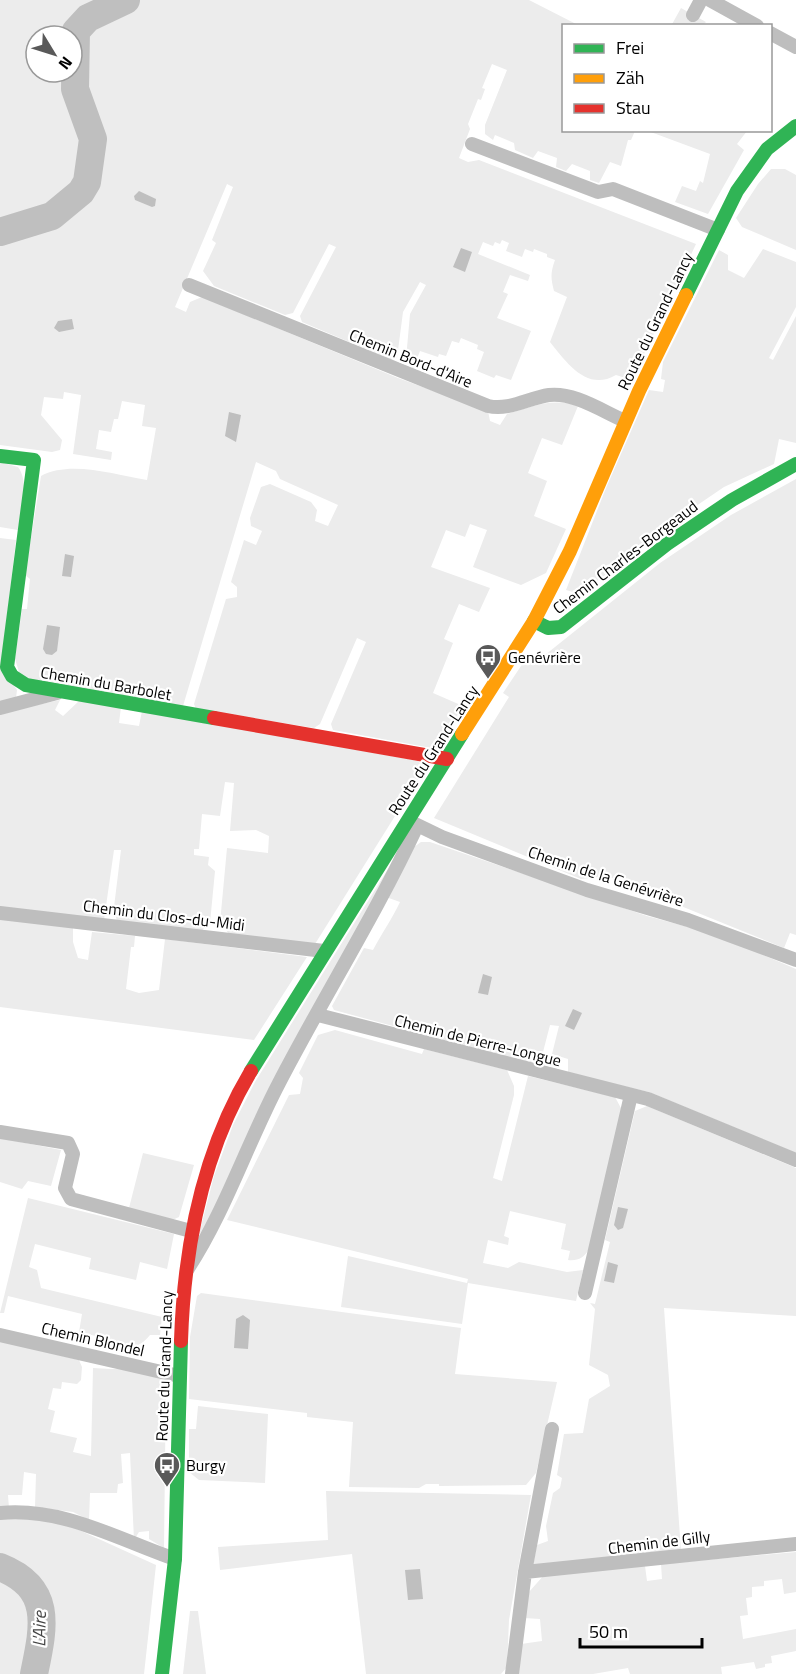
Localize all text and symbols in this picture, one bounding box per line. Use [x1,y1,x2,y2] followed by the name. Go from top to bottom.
[24,24,84,84] north arrow
[562,24,772,132] legend
[616,34,644,61] text: Frei
[53,51,79,75] text: N
[616,64,644,91] text: Zäh
[616,94,651,121] text: Stau
[611,248,699,394] street label: Route du Grand-Lancy
[346,322,476,394] street label: Chemin Bord-d'Aire
[547,494,703,620] street label: Chemin Charles-Borgeaud
[473,642,503,680] bus stop icon: Genévrière
[508,645,581,669] place label: Genévrière
[39,660,174,706] street label: Chemin du Barbolet
[382,680,484,820] street label: Route du Grand-Lancy
[525,839,687,913] street label: Chemin de la Genévrière
[82,893,246,937] street label: Chemin du Clos-du-Midi
[392,1008,564,1072] street label: Chemin de Pierre-Longue
[149,1290,179,1442] street label: Route du Grand-Lancy
[39,1315,147,1363] street label: Chemin Blondel
[152,1450,182,1488] bus stop icon: Burgy
[186,1453,226,1477] place label: Burgy
[606,1524,712,1560] street label: Chemin de Gilly
[25,1609,53,1647] water label: L'Aire
[580,1611,702,1649] scale bar
[589,1618,628,1645] text: 50 m

